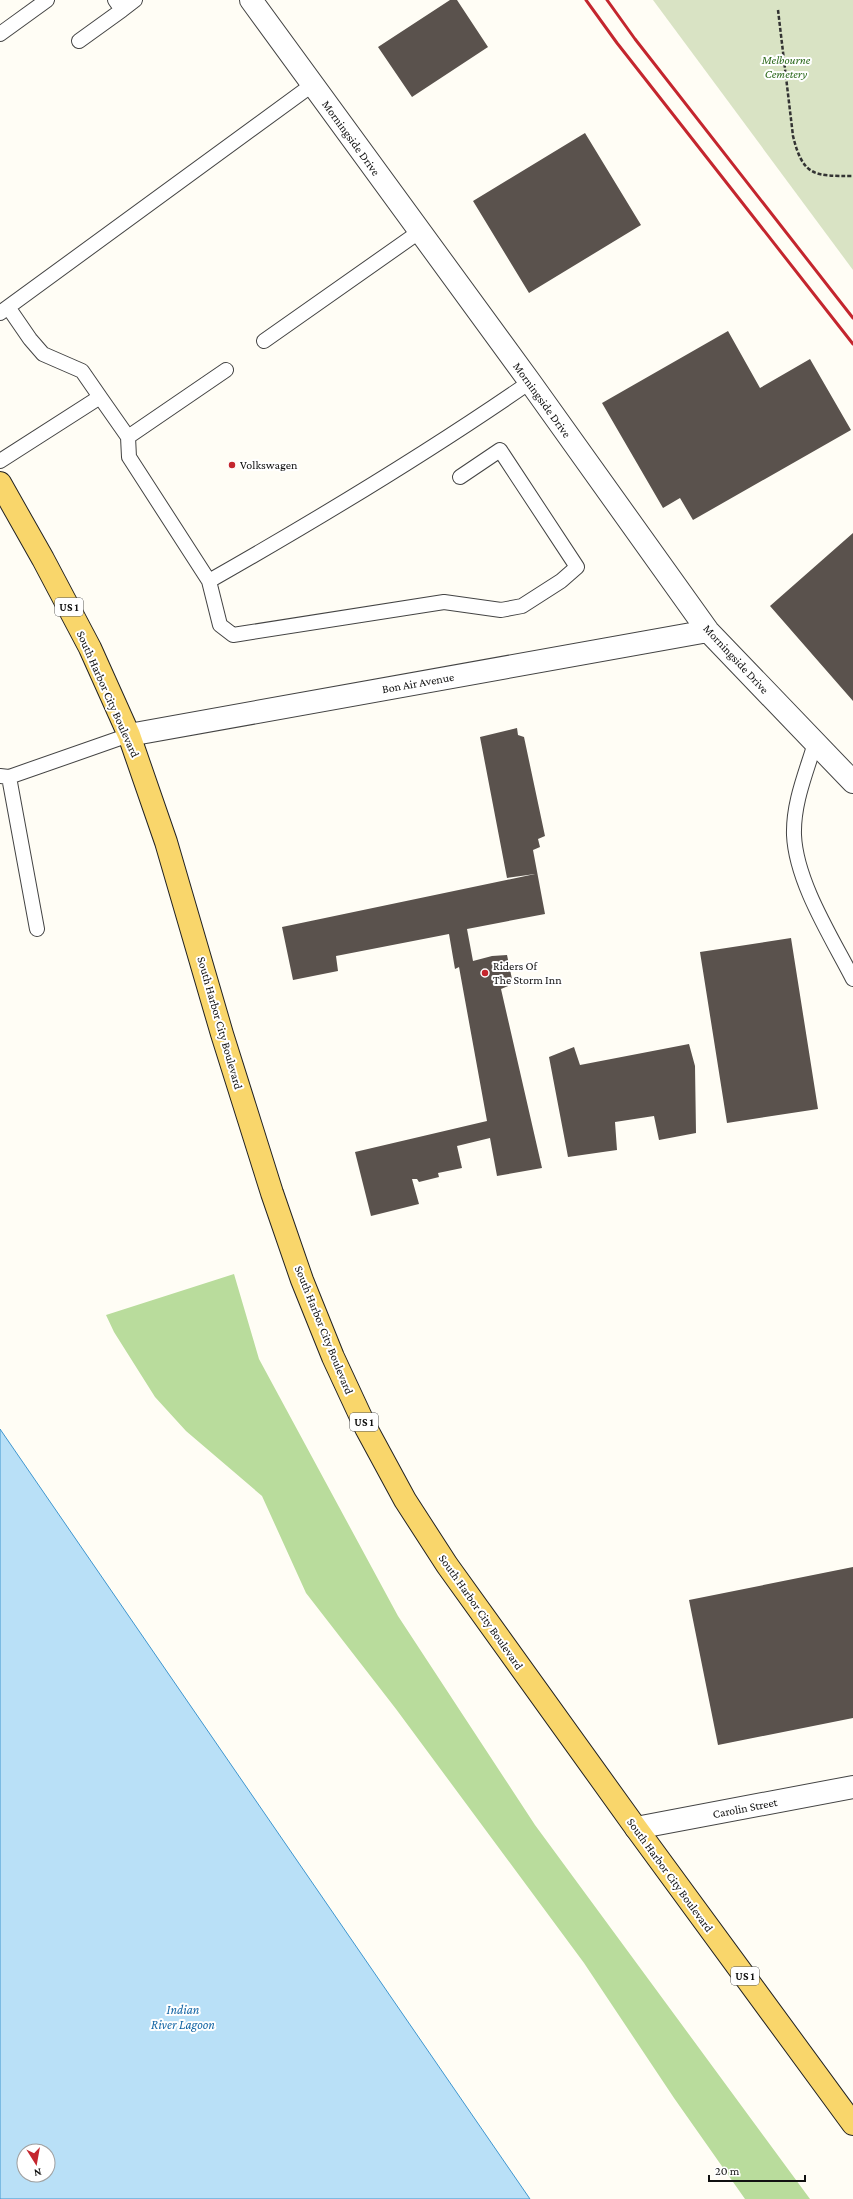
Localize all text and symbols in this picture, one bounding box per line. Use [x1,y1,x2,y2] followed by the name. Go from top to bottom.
[761,53,811,81] park label: Melbourne Cemetery
[319,98,383,178] street label: Morningside Drive
[510,360,574,440] street label: Morningside Drive
[240,458,298,472] place label: Volkswagen
[227,460,237,470] marker: Volkswagen
[55,598,83,616] road number: US 1
[700,621,772,697] street label: Morningside Drive
[74,628,143,760] street label: South Harbor City Boulevard
[381,670,455,696] street label: Bon Air Avenue
[194,955,246,1092] street label: South Harbor City Boulevard
[493,959,562,987] place label: Riders Of The Storm Inn
[480,968,490,978] marker: Riders Of The Storm Inn
[292,1264,356,1397] street label: South Harbor City Boulevard
[350,1413,378,1431] road number: US 1
[436,1552,527,1673] street label: South Harbor City Boulevard
[711,1795,780,1821] street label: Carolin Street
[624,1815,716,1935] street label: South Harbor City Boulevard
[731,1967,759,1985] road number: US 1
[151,2002,215,2032] water label: Indian River Lagoon
[16,2143,56,2183] north arrow
[709,2157,805,2183] scale bar
[715,2164,740,2178] text: 20 m
[33,2166,43,2180] text: N

